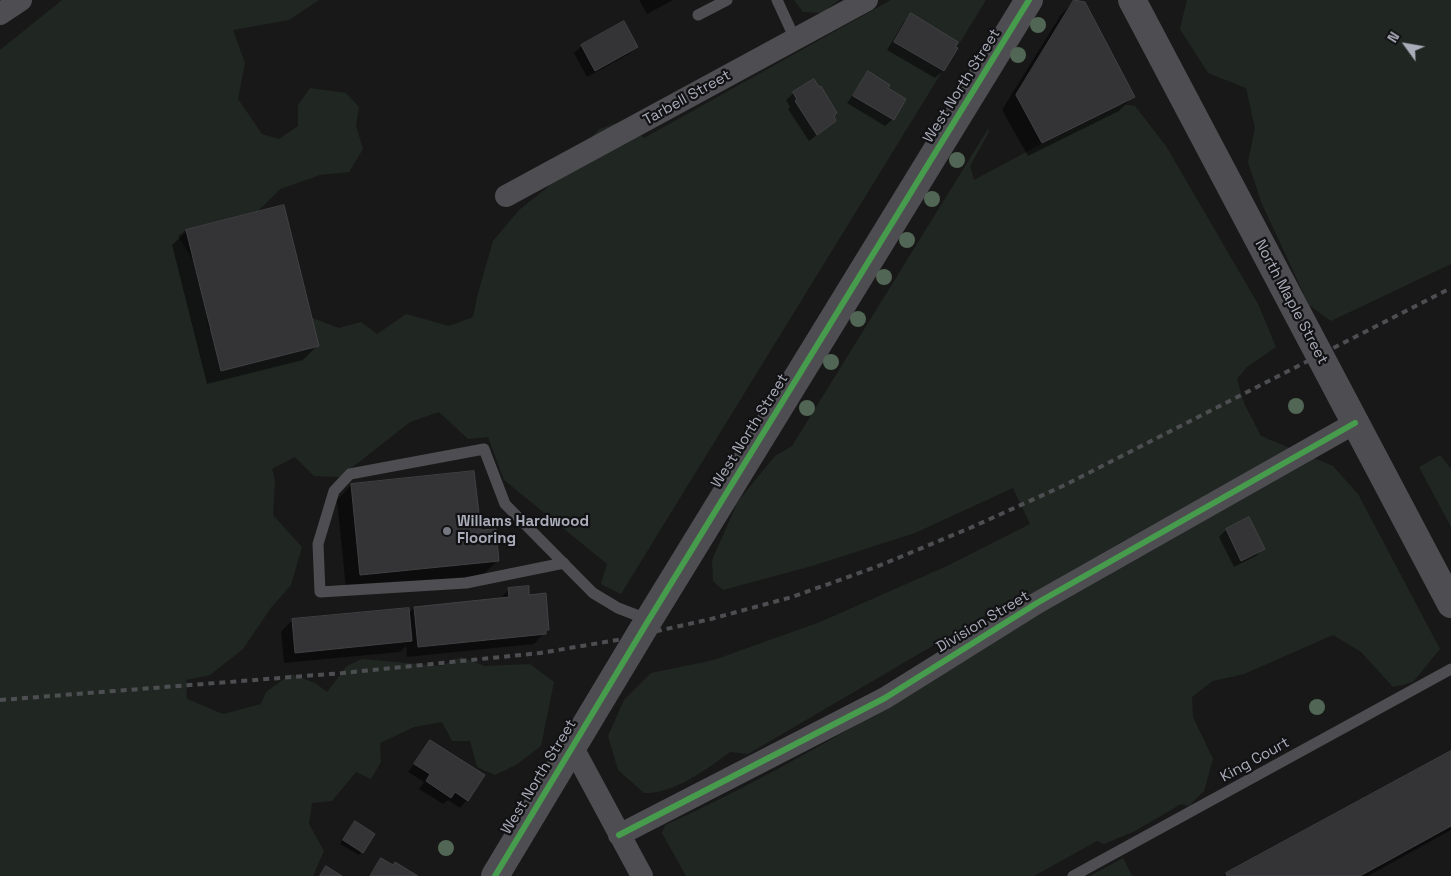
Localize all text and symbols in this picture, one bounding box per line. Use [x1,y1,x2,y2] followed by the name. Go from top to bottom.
[1381,20,1431,70] north arrow
[920,26,1004,146] street label: West North Street
[1383,28,1403,46] text: N
[640,67,734,129] street label: Tarbell Street
[1251,237,1331,367] street label: North Maple Street
[708,371,792,491] street label: West North Street
[457,513,589,548] place label: Willams Hardwood Flooring
[441,525,453,537] marker: Willams Hardwood Flooring
[933,587,1033,657] street label: Division Street
[498,716,580,838] street label: West North Street
[1217,734,1293,786] street label: King Court

